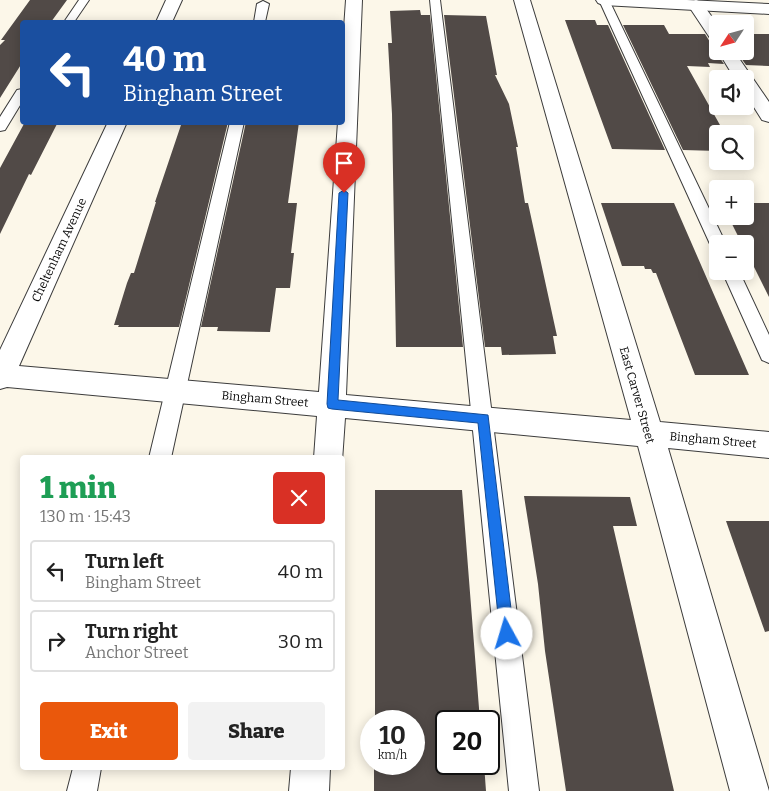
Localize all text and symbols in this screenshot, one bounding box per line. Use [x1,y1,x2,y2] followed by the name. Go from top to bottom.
[709,15,754,60] north arrow
[709,15,754,280] map controls
[123,38,206,80] text: 40 m
[40,40,105,105] icon: left
[709,70,754,115] button: sound
[123,80,282,107] text: Bingham Street
[709,125,754,170] button: search
[323,142,365,193] pin
[330,149,358,177] icon: arrive
[709,180,754,225] button: +
[29,196,89,304] street label: Cheltenham Avenue
[709,235,754,280] button: −
[616,345,658,446] street label: East Carver Street
[221,388,310,410] street label: Bingham Street
[669,429,758,451] street label: Bingham Street
[40,470,116,506] text: 1 min
[273,472,325,524] button: close
[40,507,131,526] text: 130 m · 15:43
[85,550,164,573] text: Turn left
[42,557,70,585] icon: left
[278,560,323,583] text: 40 m
[85,573,201,592] text: Bingham Street
[480,607,532,659] position arrow
[85,620,178,643] text: Turn right
[42,627,70,655] icon: right
[278,630,323,653] text: 30 m
[85,643,189,662] text: Anchor Street
[40,702,178,760] button: Exit
[188,702,325,760] button: Share
[435,710,500,775] speed limit sign: 20
[379,721,406,751] text: 10
[378,748,407,762] text: km/h

